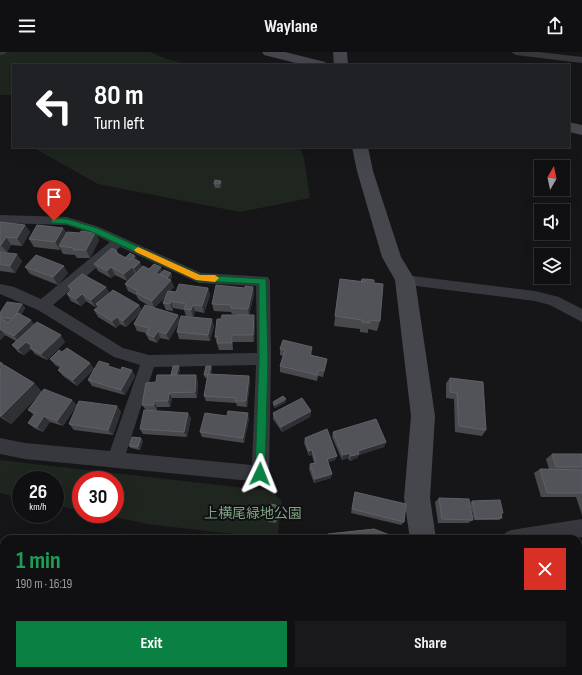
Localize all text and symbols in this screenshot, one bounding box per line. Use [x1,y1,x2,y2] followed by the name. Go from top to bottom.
[16,15,38,37] icon: menu
[544,15,566,37] icon: share
[264,16,318,37] text: Waylane
[94,79,143,112] text: 80 m
[28,80,80,132] icon: left
[94,113,145,134] text: Turn left
[534,160,570,196] north arrow
[534,160,570,284] map controls
[37,180,71,221] pin
[43,186,65,208] icon: arrive
[534,204,570,240] button: sound
[534,248,570,284] button: layers
[239,453,281,495] position arrow
[72,471,124,523] speed limit sign: 30
[29,480,47,504] text: 26
[29,501,47,513] text: km/h
[204,505,302,522] park label: 上横尾緑地公園
[16,546,61,575] text: 1 min
[524,548,566,590] button: close
[16,576,72,592] text: 190 m · 16:19
[16,621,287,667] button: Exit
[295,621,566,667] button: Share

